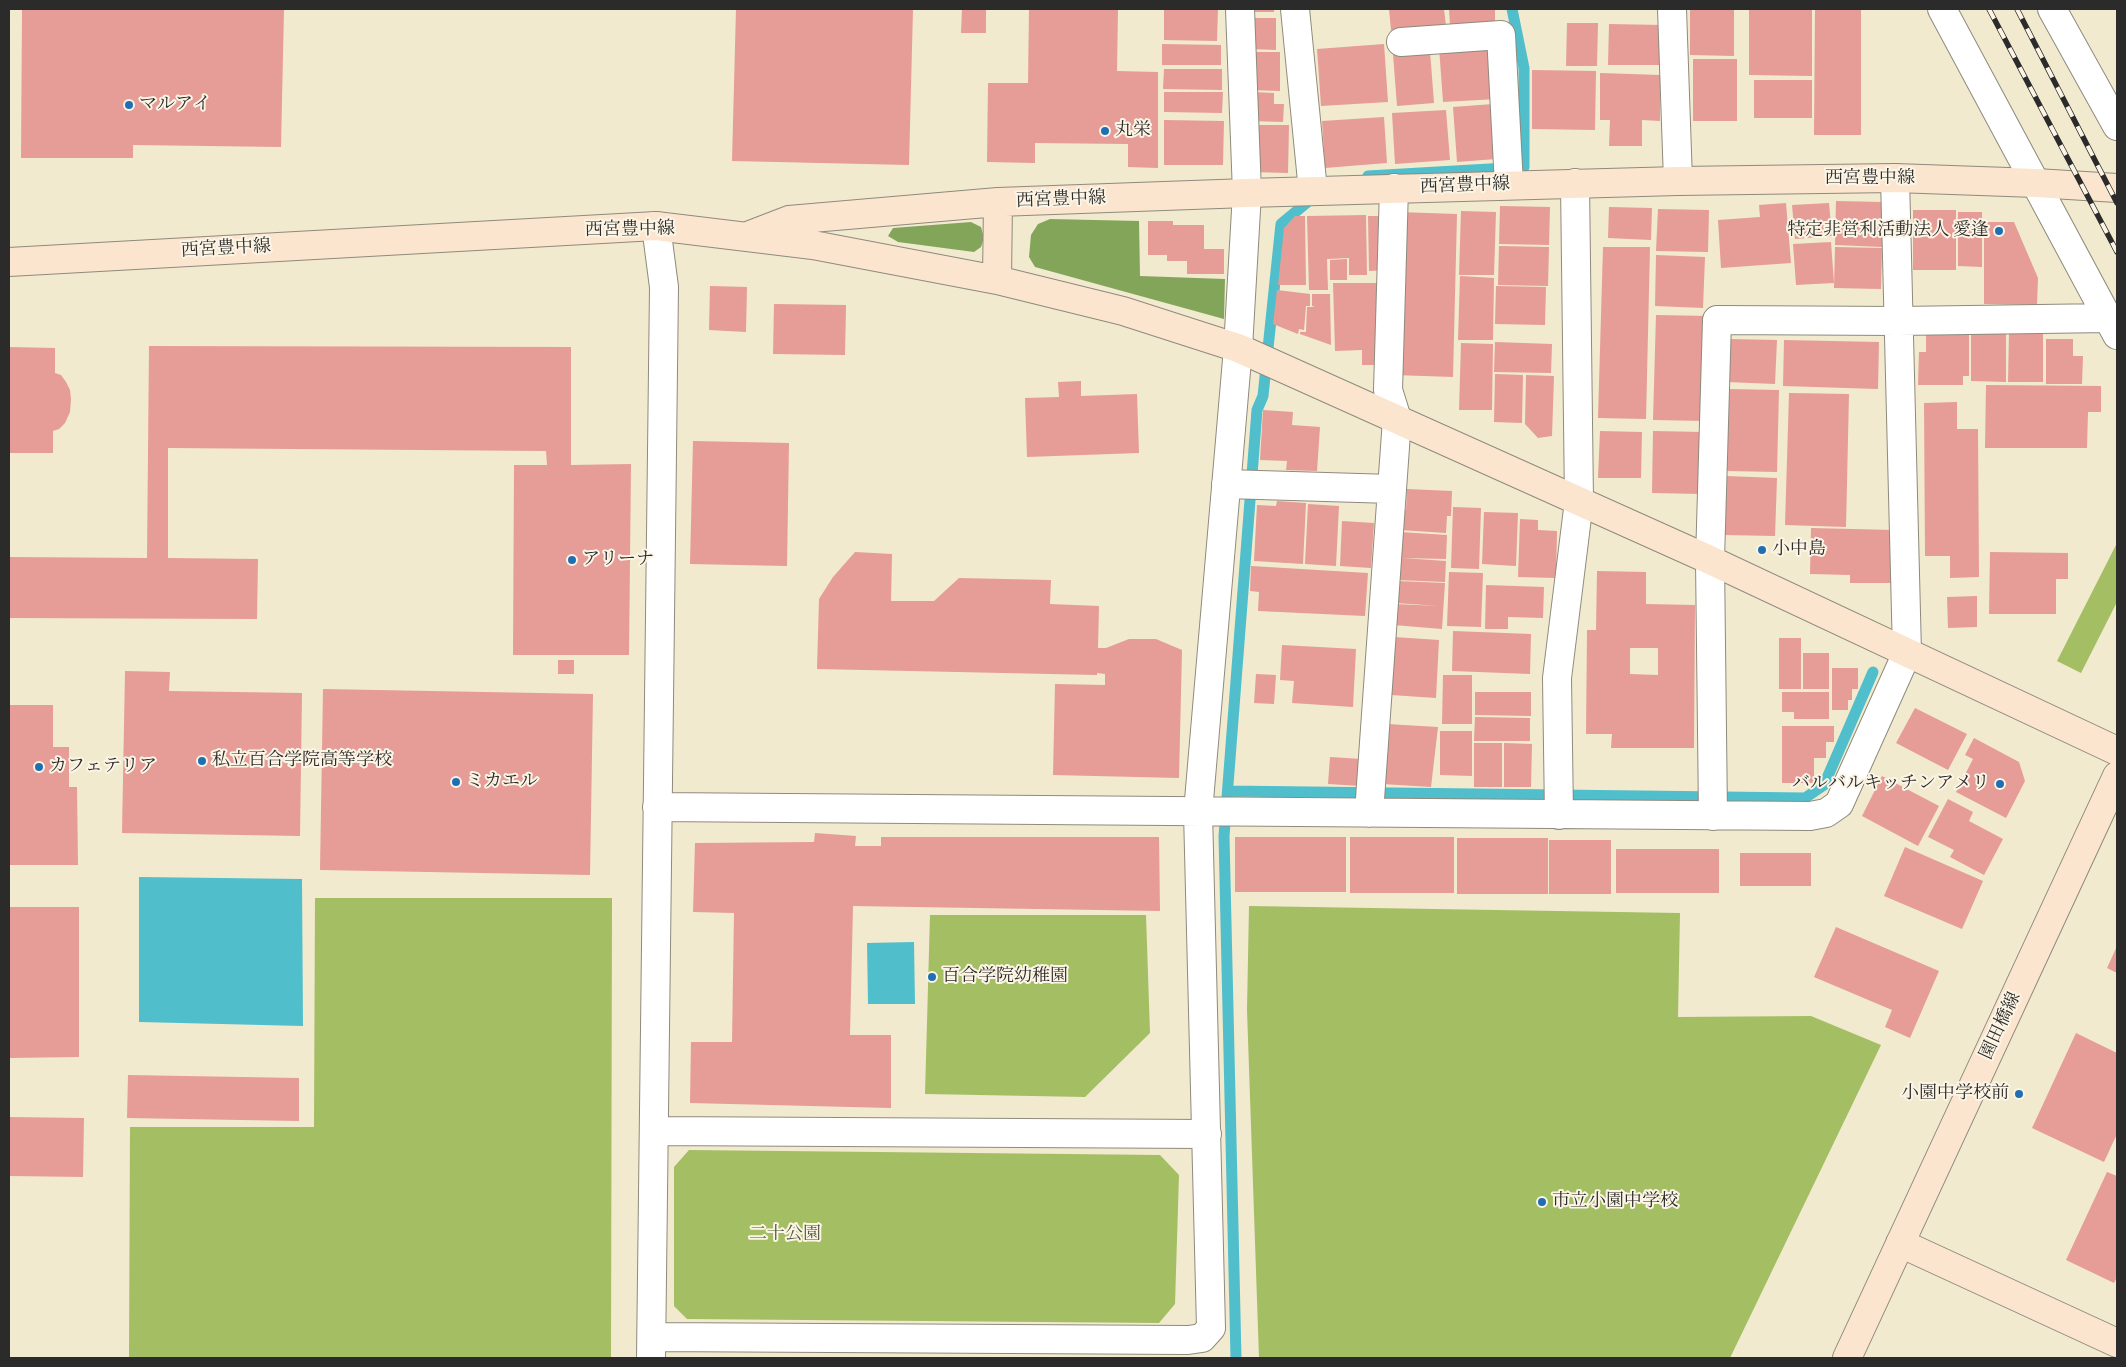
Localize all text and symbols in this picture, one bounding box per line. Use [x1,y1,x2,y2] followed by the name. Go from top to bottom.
[139,94,211,116] place label: マルアイ
[123,99,135,111] marker: マルアイ
[1115,120,1151,142] place label: 丸栄
[1099,125,1111,137] marker: 丸栄
[1825,168,1915,190] street label: 西宮豊中線
[1420,174,1510,198] street label: 西宮豊中線
[1016,188,1106,212] street label: 西宮豊中線
[585,218,675,242] street label: 西宮豊中線
[1787,220,1989,242] place label: 特定非営利活動法人 愛逢
[1993,225,2005,237] marker: 特定非営利活動法人 愛逢
[180,236,272,262] street label: 西宮豊中線
[1772,539,1826,561] place label: 小中島
[1756,544,1768,556] marker: 小中島
[582,549,654,571] place label: アリーナ
[566,554,578,566] marker: アリーナ
[212,750,392,772] place label: 私立百合学院高等学校
[196,755,208,767] marker: 私立百合学院高等学校
[49,756,157,778] place label: カフェテリア
[33,761,45,773] marker: カフェテリア
[466,771,538,793] place label: ミカエル
[1792,773,1990,795] place label: バルバルキッチンアメリ
[450,776,462,788] marker: ミカエル
[1994,778,2006,790] marker: バルバルキッチンアメリ
[942,966,1068,988] place label: 百合学院幼稚園
[926,971,938,983] marker: 百合学院幼稚園
[1976,989,2026,1063] street label: 園田橋線
[1901,1083,2009,1105] place label: 小園中学校前
[2013,1088,2025,1100] marker: 小園中学校前
[1552,1191,1678,1213] place label: 市立小園中学校
[1536,1196,1548,1208] marker: 市立小園中学校
[749,1224,821,1246] park label: 二十公園

